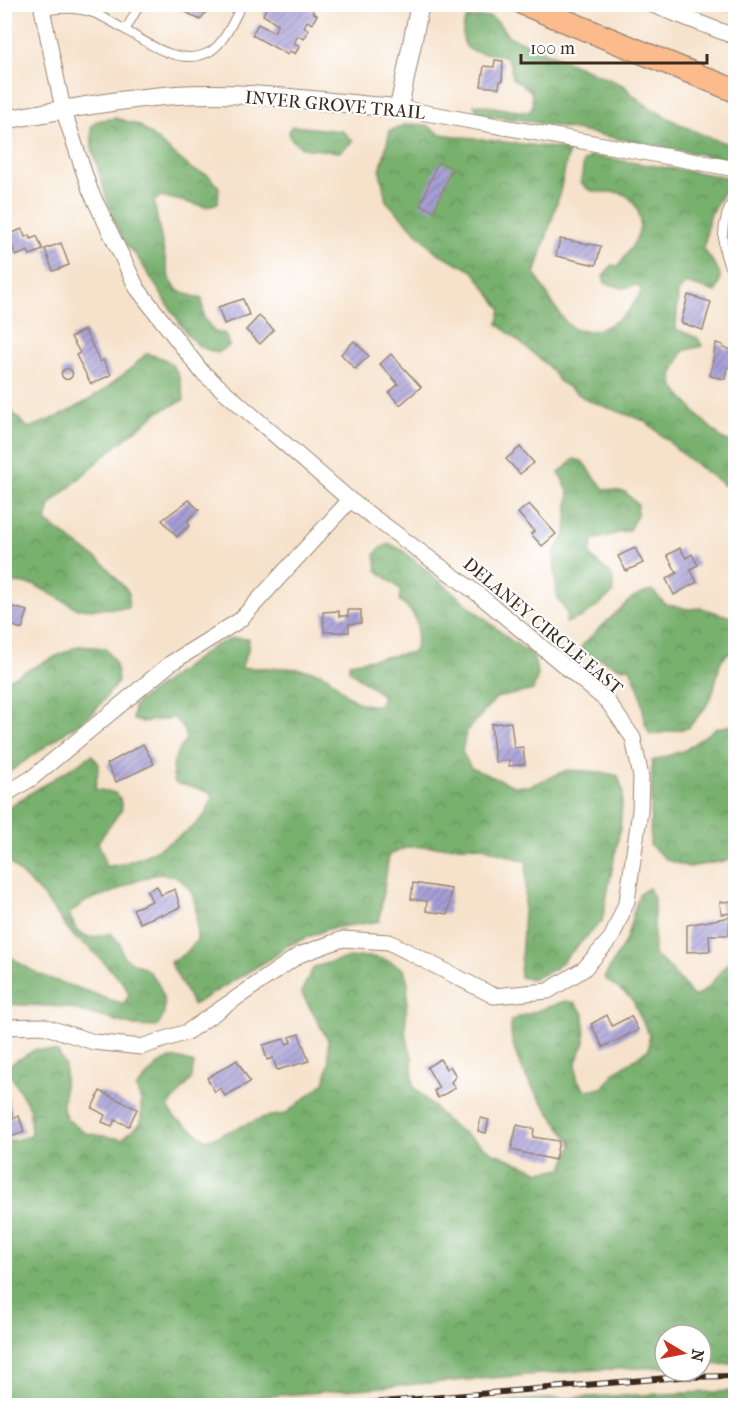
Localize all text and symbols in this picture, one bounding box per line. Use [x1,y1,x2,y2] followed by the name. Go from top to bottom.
[521,27,707,65] scale bar
[530,38,575,59] text: 100 m
[244,87,426,124] street label: INVER GROVE TRAIL
[459,554,627,700] street label: DELANEY CIRCLE EAST
[653,1323,713,1383] north arrow
[687,1348,708,1364] text: N

